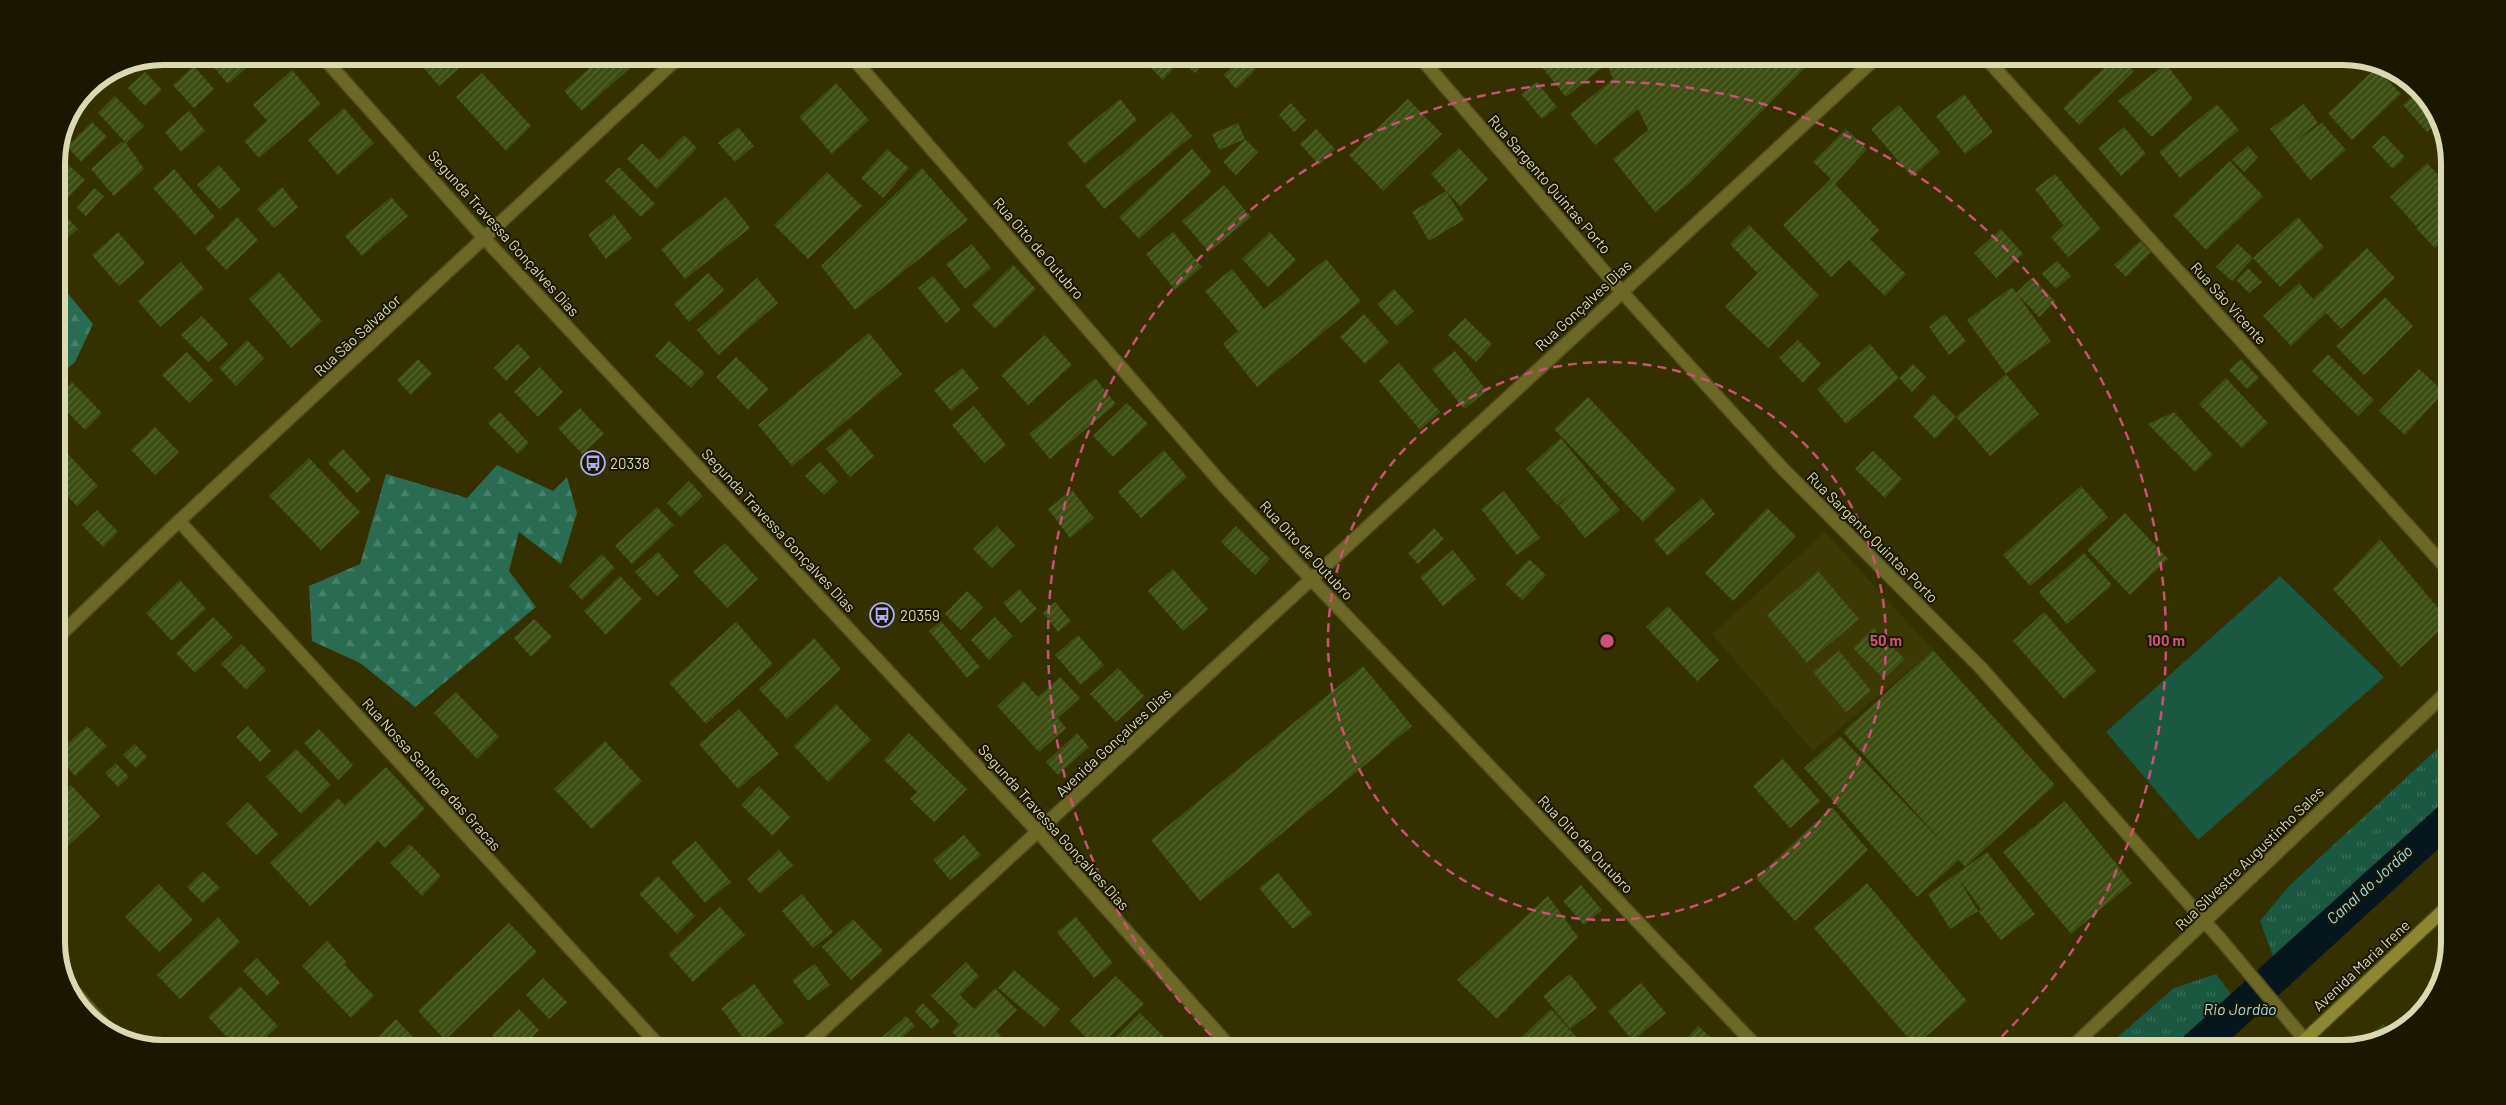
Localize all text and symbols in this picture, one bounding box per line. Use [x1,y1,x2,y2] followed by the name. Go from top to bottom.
[1485,111,1615,257] street label: Rua Sargento Quintas Porto
[425,146,583,320] street label: Segunda Travessa Gonçalves Dias
[990,193,1088,303] street label: Rua Oito de Outubro
[1531,256,1635,354] street label: Rua Gonçalves Dias
[2187,258,2271,348] street label: Rua São Vicente
[310,290,404,380] street label: Rua São Salvador
[698,444,860,616] street label: Segunda Travessa Gonçalves Dias
[580,450,606,476] bus stop icon: 20338
[610,454,650,472] place label: 20338
[1804,468,1942,606] street label: Rua Sargento Quintas Porto
[1256,497,1358,603] street label: Rua Oito de Outubro
[869,602,895,628] bus stop icon: 20359
[900,606,940,624] place label: 20359
[1870,631,1902,649] text: 50 m
[2147,631,2185,649] text: 100 m
[1598,632,1616,650] centre of rings
[1051,684,1175,800] street label: Avenida Gonçalves Dias
[359,694,505,854] street label: Rua Nossa Senhora das Gracas
[975,740,1133,914] street label: Segunda Travessa Gonçalves Dias
[2171,782,2327,934] street label: Rua Silvestre Augustinho Sales
[1535,791,1637,897] street label: Rua Oito de Outubro
[2322,840,2416,928] water label: Canal do Jordão
[2309,915,2413,1015] street label: Avenida Maria Irene
[2204,999,2276,1018] water label: Rio Jordão

